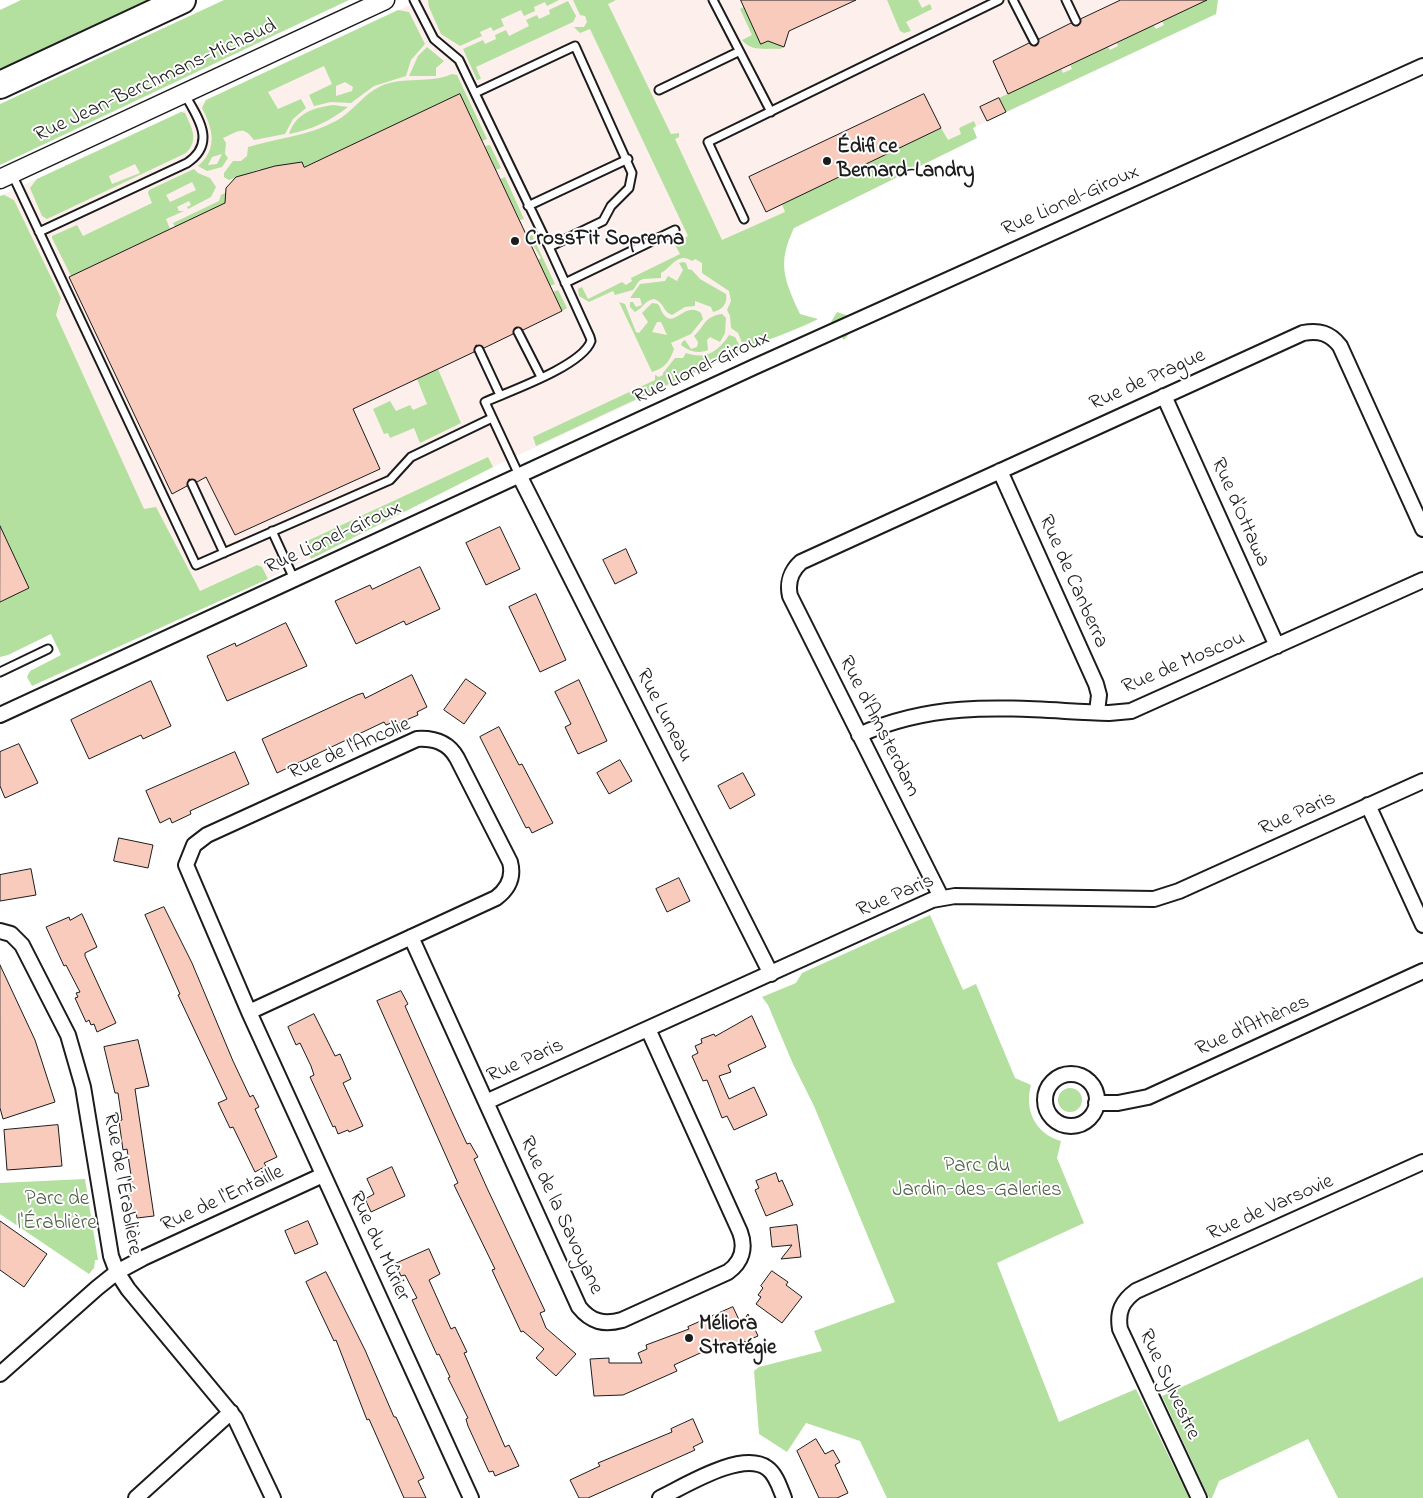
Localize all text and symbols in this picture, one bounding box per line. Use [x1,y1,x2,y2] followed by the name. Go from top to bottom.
[31,15,281,149] street label: Rue Jean-Berchmans-Michaud
[837,136,974,186] place label: Édifice Bernard-Landry
[821,155,833,167] marker: Édifice Bernard-Landry
[998,160,1144,244] street label: Rue Lionel-Giroux
[525,228,684,254] place label: CrossFit Soprema
[509,235,521,247] marker: CrossFit Soprema
[630,326,774,412] street label: Rue Lionel-Giroux
[1086,344,1210,418] street label: Rue de Prague
[1204,455,1274,571] street label: Rue d'Ottawa
[262,496,406,582] street label: Rue Lionel-Giroux
[1031,512,1113,652] street label: Rue de Canberra
[1119,627,1249,701] street label: Rue de Moscou
[832,652,924,802] street label: Rue d'Amsterdam
[629,665,697,767] street label: Rue Luneau
[285,713,415,787] street label: Rue de l'Ancolie
[1256,787,1340,843] street label: Rue Paris
[854,869,938,925] street label: Rue Paris
[1192,991,1314,1063] street label: Rue d'Athènes
[484,1034,568,1090] street label: Rue Paris
[96,1111,146,1257] street label: Rue de l'Érablière
[512,1133,608,1299] street label: Rue de la Savoyane
[892,1155,1062,1205] park label: Parc du Jardin-des-Galeries
[158,1161,288,1239] street label: Rue de l'Entaille
[1204,1170,1338,1248] street label: Rue de Varsovie
[17,1188,97,1238] park label: Parc de l'Érablière
[342,1188,414,1306] street label: Rue du Mûrier
[699,1313,776,1363] place label: Méliora Stratégie
[1131,1326,1205,1444] street label: Rue Sylvestre
[683,1332,695,1344] marker: Méliora Stratégie

